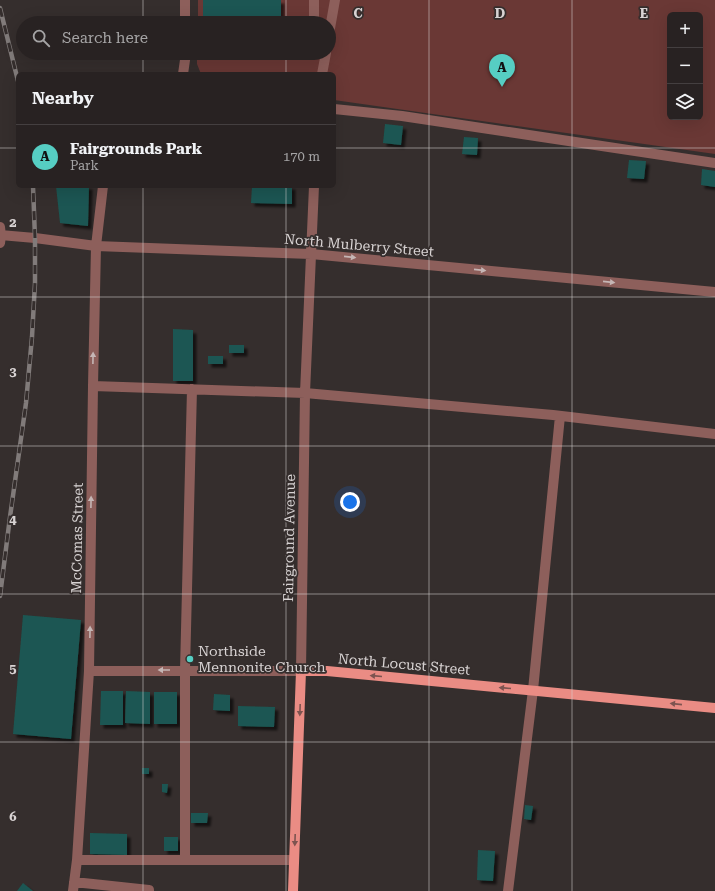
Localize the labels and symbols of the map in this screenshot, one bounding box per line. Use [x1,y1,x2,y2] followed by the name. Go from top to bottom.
[353,6,363,21] text: C
[495,6,505,21] text: D
[640,6,648,21] text: E
[489,54,515,87] pin: A
[9,215,17,230] text: 2
[283,230,435,260] street label: North Mulberry Street
[344,254,356,261] one-way arrow
[474,266,486,273] one-way arrow
[603,279,615,286] one-way arrow
[90,351,96,364] one-way arrow
[9,364,17,379] text: 3
[280,474,298,602] street label: Fairground Avenue
[68,483,86,593] street label: McComas Street
[340,492,360,512] your location
[88,495,94,508] one-way arrow
[9,512,17,527] text: 4
[87,625,93,638] one-way arrow
[198,643,326,675] place label: Northside Mennonite Church
[337,650,471,678] street label: North Locust Street
[185,654,195,664] marker: Northside Mennonite Church
[9,661,17,676] text: 5
[157,667,170,673] one-way arrow
[369,673,382,679] one-way arrow
[499,684,511,691] one-way arrow
[670,701,682,708] one-way arrow
[296,704,303,716] one-way arrow
[9,809,17,824] text: 6
[291,834,298,846] one-way arrow

